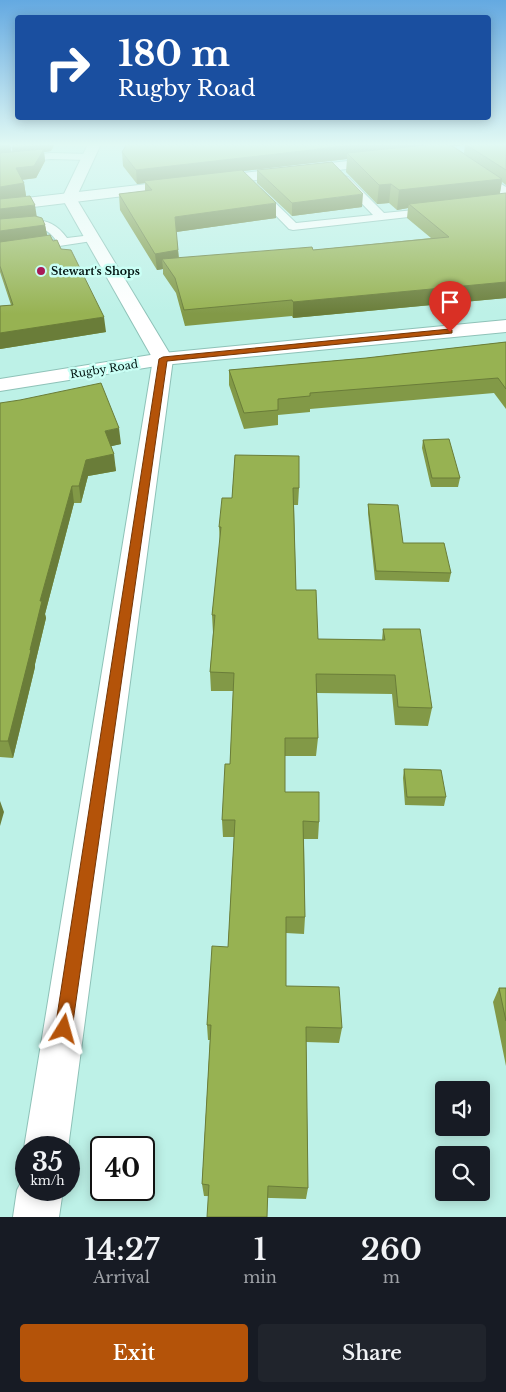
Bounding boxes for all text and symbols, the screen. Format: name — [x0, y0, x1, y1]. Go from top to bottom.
text: 180 m — [118, 32, 230, 75]
icon: right — [35, 35, 100, 100]
text: Rugby Road — [118, 75, 256, 102]
place label: Stewart's Shops — [51, 264, 140, 278]
marker: Stewart's Shops — [35, 265, 47, 277]
pin — [429, 281, 471, 332]
icon: arrive — [436, 288, 464, 316]
street label: Rugby Road — [69, 357, 140, 381]
position arrow — [37, 1002, 89, 1054]
map controls — [435, 1081, 490, 1201]
button: sound — [435, 1081, 490, 1136]
speed limit sign: 40 — [90, 1136, 155, 1201]
button: search — [435, 1146, 490, 1201]
text: 35 — [32, 1147, 63, 1178]
text: km/h — [30, 1173, 65, 1188]
text: 14:27 — [84, 1231, 159, 1268]
text: 1 — [253, 1231, 267, 1268]
text: 260 — [361, 1231, 422, 1268]
text: Arrival — [93, 1267, 150, 1287]
text: min — [243, 1267, 277, 1287]
text: m — [383, 1267, 400, 1287]
button: Exit — [20, 1324, 248, 1382]
button: Share — [258, 1324, 486, 1382]

